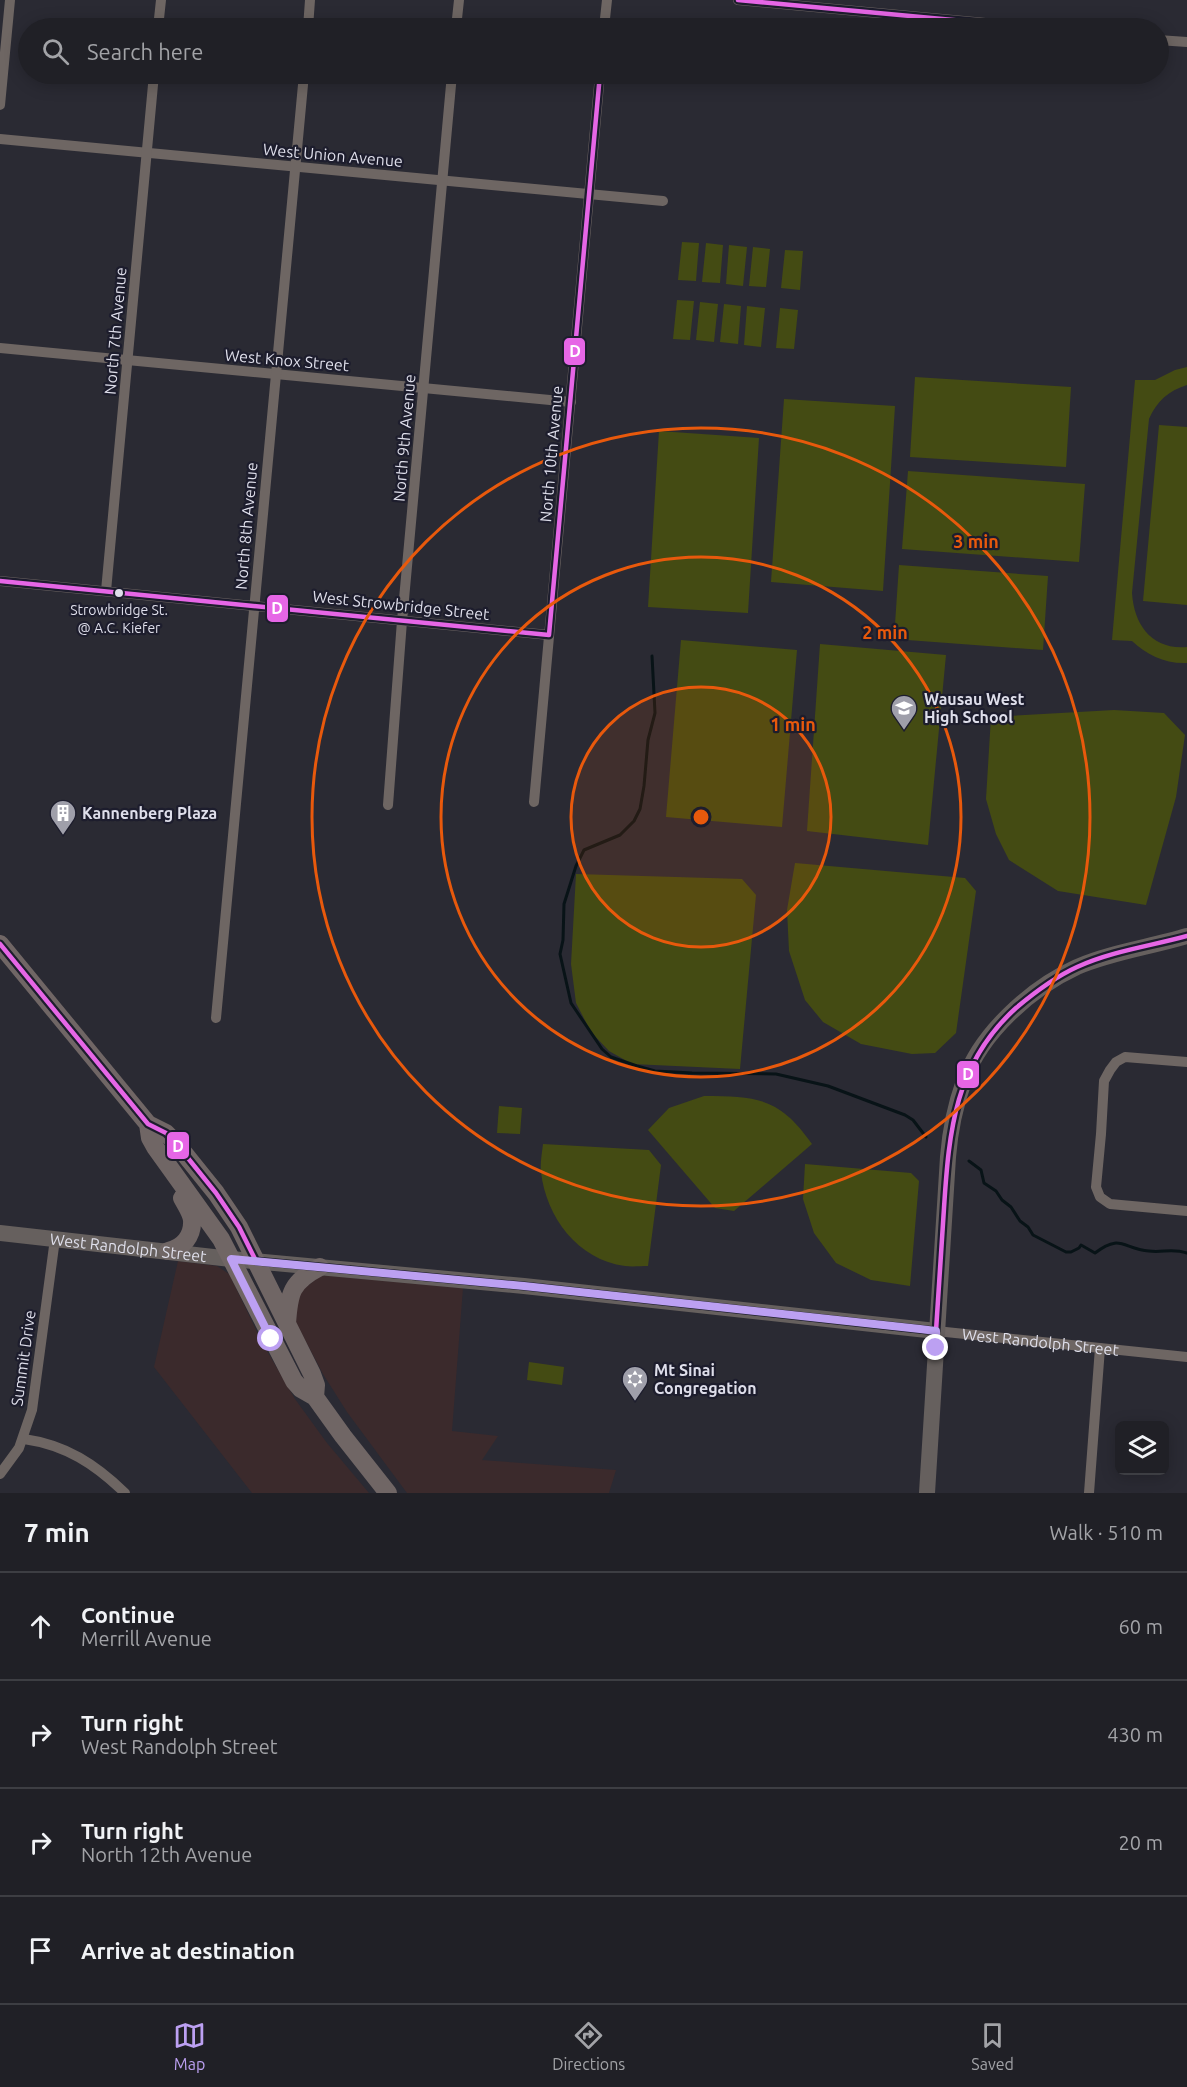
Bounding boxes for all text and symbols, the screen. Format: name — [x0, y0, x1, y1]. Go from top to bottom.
search box — [18, 18, 1169, 84]
icon: search — [39, 35, 72, 68]
text: Search here — [87, 39, 203, 64]
street label: West Union Avenue — [262, 140, 404, 170]
street label: North 7th Avenue — [100, 266, 130, 396]
line badge: D — [563, 337, 586, 366]
text: D — [569, 342, 581, 360]
street label: West Knox Street — [224, 346, 351, 374]
street label: North 9th Avenue — [389, 373, 419, 503]
street label: North 10th Avenue — [536, 385, 566, 523]
street label: North 8th Avenue — [231, 461, 261, 591]
text: 3 min — [953, 531, 999, 551]
marker: Strowbridge St. @ A.C. Kiefer — [113, 587, 125, 599]
street label: West Strowbridge Street — [312, 587, 491, 623]
line badge: D — [266, 594, 289, 623]
text: D — [271, 599, 283, 617]
place label: Strowbridge St. @ A.C. Kiefer — [70, 602, 168, 636]
text: 2 min — [862, 622, 908, 642]
place label: Wausau West High School — [924, 690, 1024, 726]
school or university icon: Wausau West High School — [889, 693, 919, 731]
text: 1 min — [770, 714, 816, 734]
building icon: Kannenberg Plaza — [48, 798, 78, 836]
place label: Kannenberg Plaza — [82, 804, 217, 822]
centre of rings — [691, 807, 711, 827]
line badge: D — [956, 1060, 980, 1089]
text: D — [962, 1065, 974, 1083]
line badge: D — [166, 1131, 190, 1160]
text: D — [172, 1137, 184, 1155]
street label: West Randolph Street — [49, 1230, 208, 1265]
street label: Summit Drive — [7, 1309, 39, 1407]
route start — [257, 1325, 283, 1351]
street label: West Randolph Street — [961, 1325, 1120, 1359]
route end — [922, 1334, 948, 1360]
place label: Mt Sinai Congregation — [654, 1361, 757, 1397]
synagogue icon: Mt Sinai Congregation — [620, 1364, 650, 1402]
map controls — [1115, 1421, 1169, 1475]
button: layers — [1115, 1421, 1169, 1475]
text: 7 min — [24, 1518, 90, 1547]
text: Walk · 510 m — [1050, 1521, 1163, 1544]
text: Continue — [81, 1602, 175, 1627]
icon: ahead — [24, 1610, 57, 1643]
text: 60 m — [1119, 1615, 1163, 1638]
text: Merrill Avenue — [81, 1627, 212, 1650]
text: Turn right — [81, 1710, 183, 1735]
icon: right — [24, 1718, 57, 1751]
text: 430 m — [1107, 1723, 1163, 1746]
text: West Randolph Street — [81, 1735, 278, 1758]
text: Turn right — [81, 1818, 183, 1843]
icon: right — [24, 1826, 57, 1859]
text: 20 m — [1119, 1831, 1163, 1854]
text: North 12th Avenue — [81, 1843, 252, 1866]
icon: arrive — [24, 1934, 57, 1967]
text: Arrive at destination — [81, 1938, 295, 1963]
tab: Map — [173, 2019, 206, 2073]
tab: Directions — [552, 2019, 625, 2073]
tab: Saved — [971, 2019, 1014, 2073]

